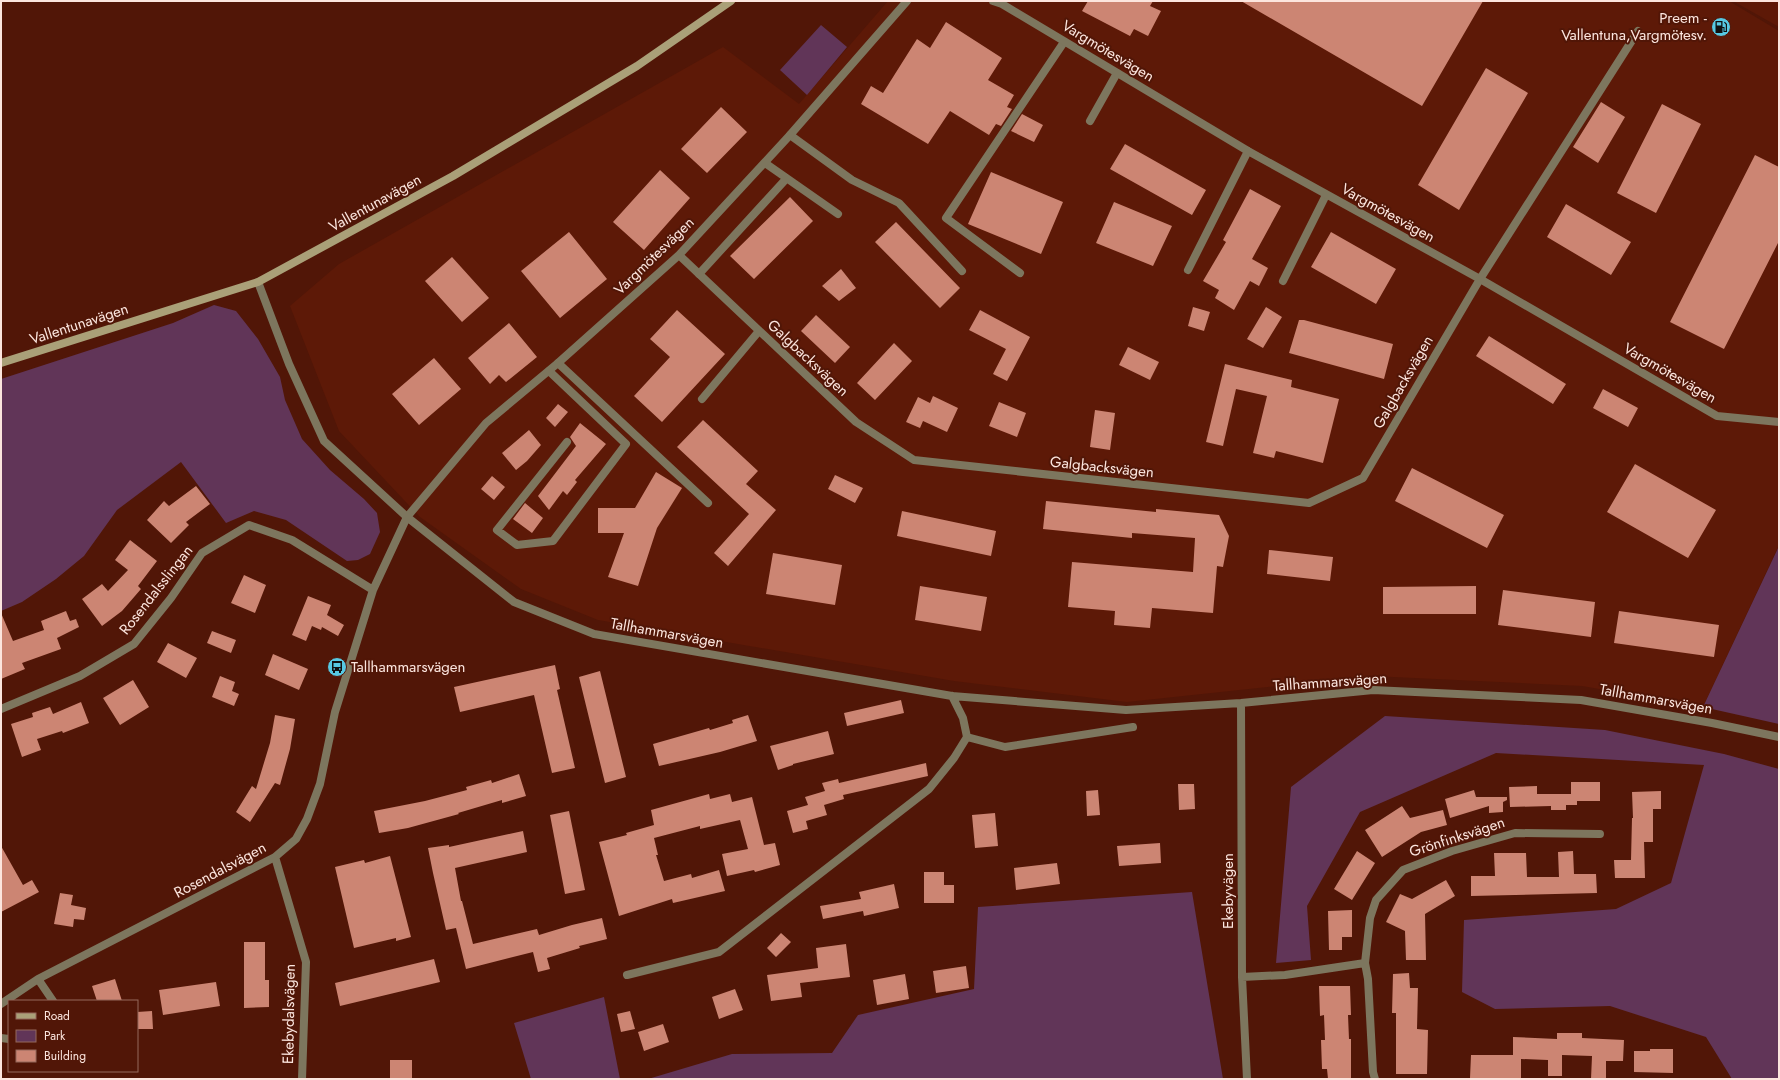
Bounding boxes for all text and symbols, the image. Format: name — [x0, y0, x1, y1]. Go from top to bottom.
place label: Preem - Vallentuna,Vargmötesv. — [1561, 7, 1708, 46]
street label: Vargmötesvägen — [1058, 15, 1158, 87]
fuel station icon: Preem - Vallentuna,Vargmötesv. — [1710, 16, 1732, 38]
street label: Vallentunavägen — [325, 168, 425, 238]
street label: Vargmötesvägen — [1337, 178, 1439, 248]
street label: Vargmötesvägen — [609, 212, 699, 300]
street label: Vallentunavägen — [27, 298, 131, 350]
street label: Galgbacksvägen — [762, 314, 854, 402]
street label: Galgbacksvägen — [1367, 331, 1439, 433]
street label: Vargmötesvägen — [1619, 337, 1721, 409]
street label: Galgbacksvägen — [1049, 451, 1155, 483]
street label: Rosendalsslingan — [114, 541, 198, 639]
street label: Tallhammarsvägen — [609, 612, 725, 654]
bus stop icon: Tallhammarsvägen — [326, 656, 348, 678]
place label: Tallhammarsvägen — [351, 656, 465, 678]
street label: Tallhammarsvägen — [1272, 667, 1388, 697]
street label: Tallhammarsvägen — [1598, 678, 1714, 720]
street label: Grönfinksvägen — [1406, 811, 1508, 863]
street label: Rosendalsvägen — [170, 836, 270, 904]
street label: Ekebyvägen — [1217, 853, 1239, 929]
street label: Ekebydalsvägen — [277, 964, 301, 1064]
legend — [8, 1000, 138, 1072]
text: Road — [44, 1007, 70, 1025]
text: Park — [44, 1027, 66, 1045]
text: Building — [44, 1047, 86, 1065]

